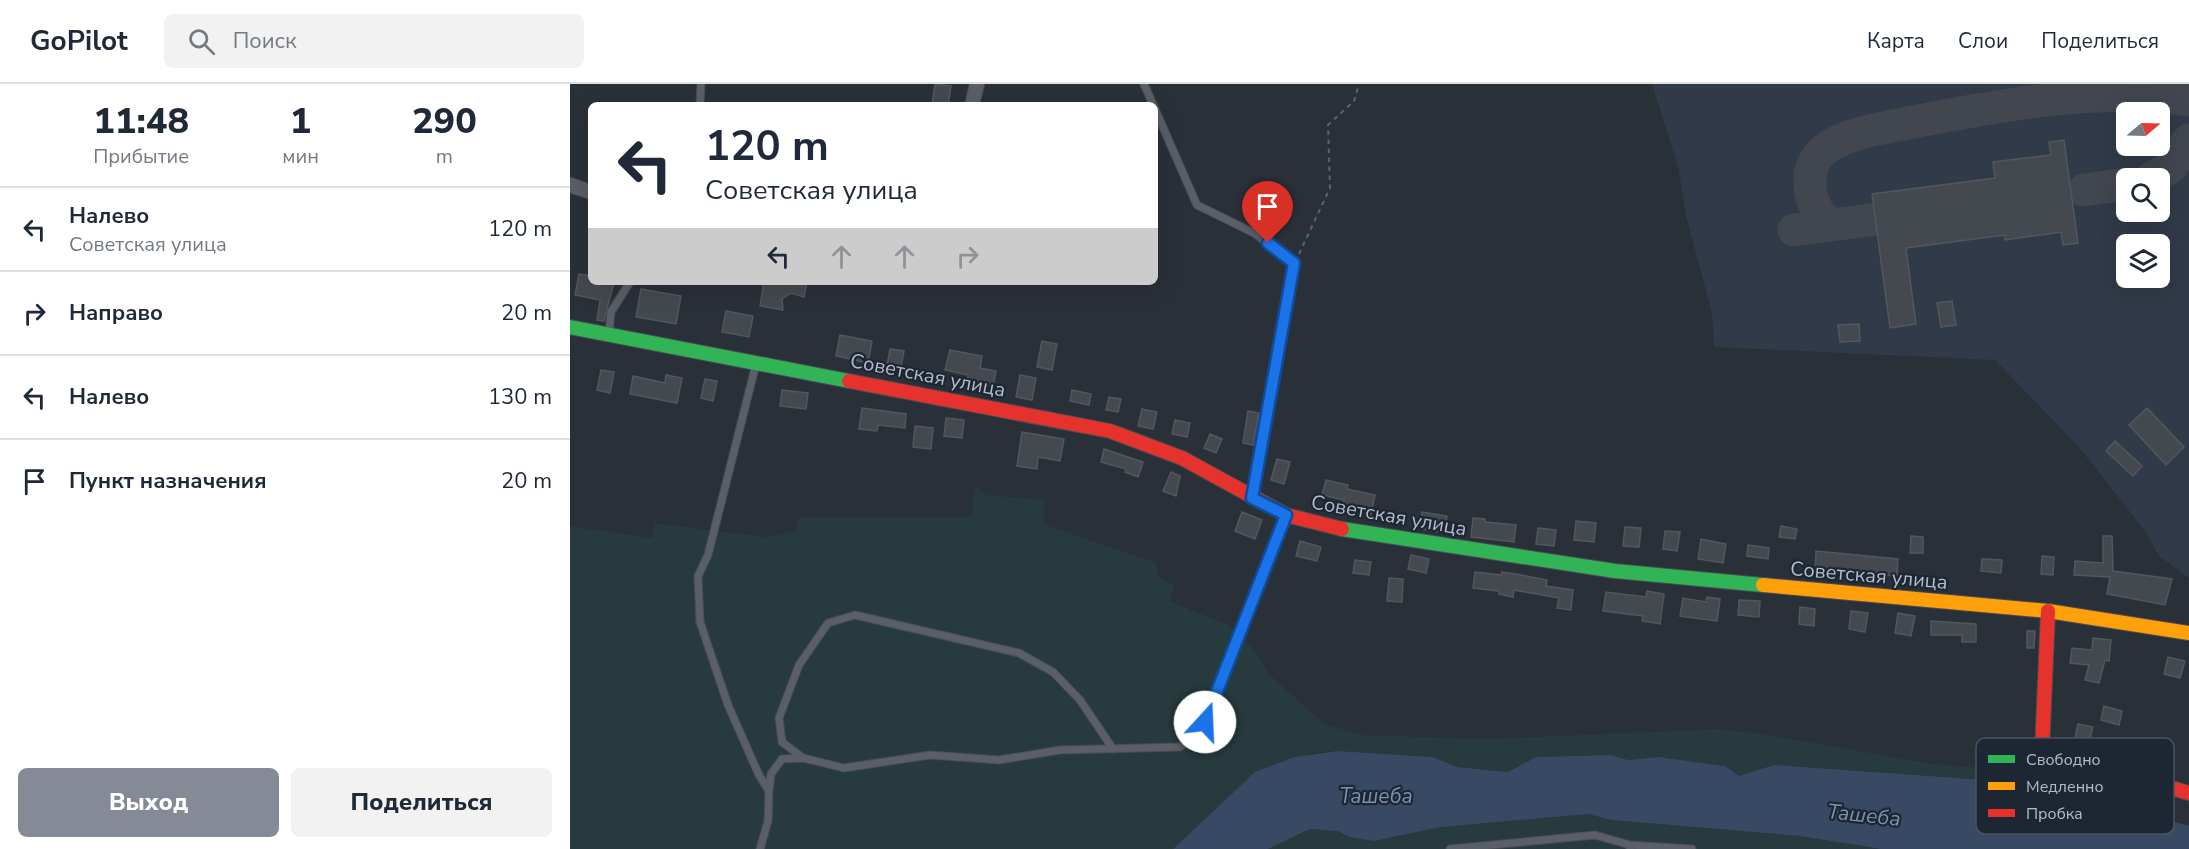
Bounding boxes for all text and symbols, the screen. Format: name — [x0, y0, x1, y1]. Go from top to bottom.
search box — [164, 14, 584, 68]
text: GoPilot — [30, 22, 128, 60]
icon: search — [185, 25, 218, 58]
text: Поиск — [233, 26, 297, 56]
text: Карта — [1867, 27, 1925, 55]
text: Слои — [1958, 27, 2008, 55]
text: Поделиться — [2041, 27, 2159, 55]
text: 11:48 — [93, 97, 189, 146]
text: 1 — [290, 97, 311, 146]
text: 290 — [412, 97, 477, 146]
north arrow — [2116, 102, 2170, 156]
map controls — [2116, 102, 2170, 288]
text: 120 m — [705, 118, 829, 175]
icon: left — [606, 126, 684, 204]
text: Прибытие — [93, 143, 189, 170]
text: мин — [282, 143, 319, 170]
text: m — [436, 143, 453, 170]
button: search — [2116, 168, 2170, 222]
text: Советская улица — [705, 172, 918, 209]
pin — [1242, 181, 1293, 243]
icon: arrive — [1251, 190, 1284, 223]
text: Налево — [69, 201, 149, 231]
icon: left — [18, 213, 51, 246]
text: 120 m — [488, 214, 552, 244]
text: Советская улица — [69, 231, 227, 258]
button: layers — [2116, 234, 2170, 288]
icon: left — [762, 240, 795, 273]
icon: ahead — [825, 240, 858, 273]
icon: ahead — [888, 240, 921, 273]
icon: right — [951, 240, 984, 273]
icon: right — [18, 297, 51, 330]
text: Направо — [69, 298, 163, 328]
text: 20 m — [501, 298, 552, 328]
street label: Советская улица — [848, 347, 1008, 404]
icon: left — [18, 381, 51, 414]
text: Налево — [69, 382, 149, 412]
text: 130 m — [488, 382, 552, 412]
icon: arrive — [18, 465, 51, 498]
text: Пункт назначения — [69, 466, 267, 496]
text: 20 m — [501, 466, 552, 496]
street label: Советская улица — [1309, 489, 1469, 542]
street label: Советская улица — [1789, 555, 1949, 596]
position arrow — [1173, 690, 1237, 754]
legend — [1976, 738, 2174, 834]
text: Свободно — [2026, 749, 2101, 771]
button: Выход — [18, 768, 279, 837]
button: Поделиться — [291, 768, 552, 837]
text: Медленно — [2026, 776, 2104, 798]
water label: Ташеба — [1339, 782, 1413, 810]
water label: Ташеба — [1826, 797, 1902, 833]
text: Пробка — [2026, 803, 2083, 825]

